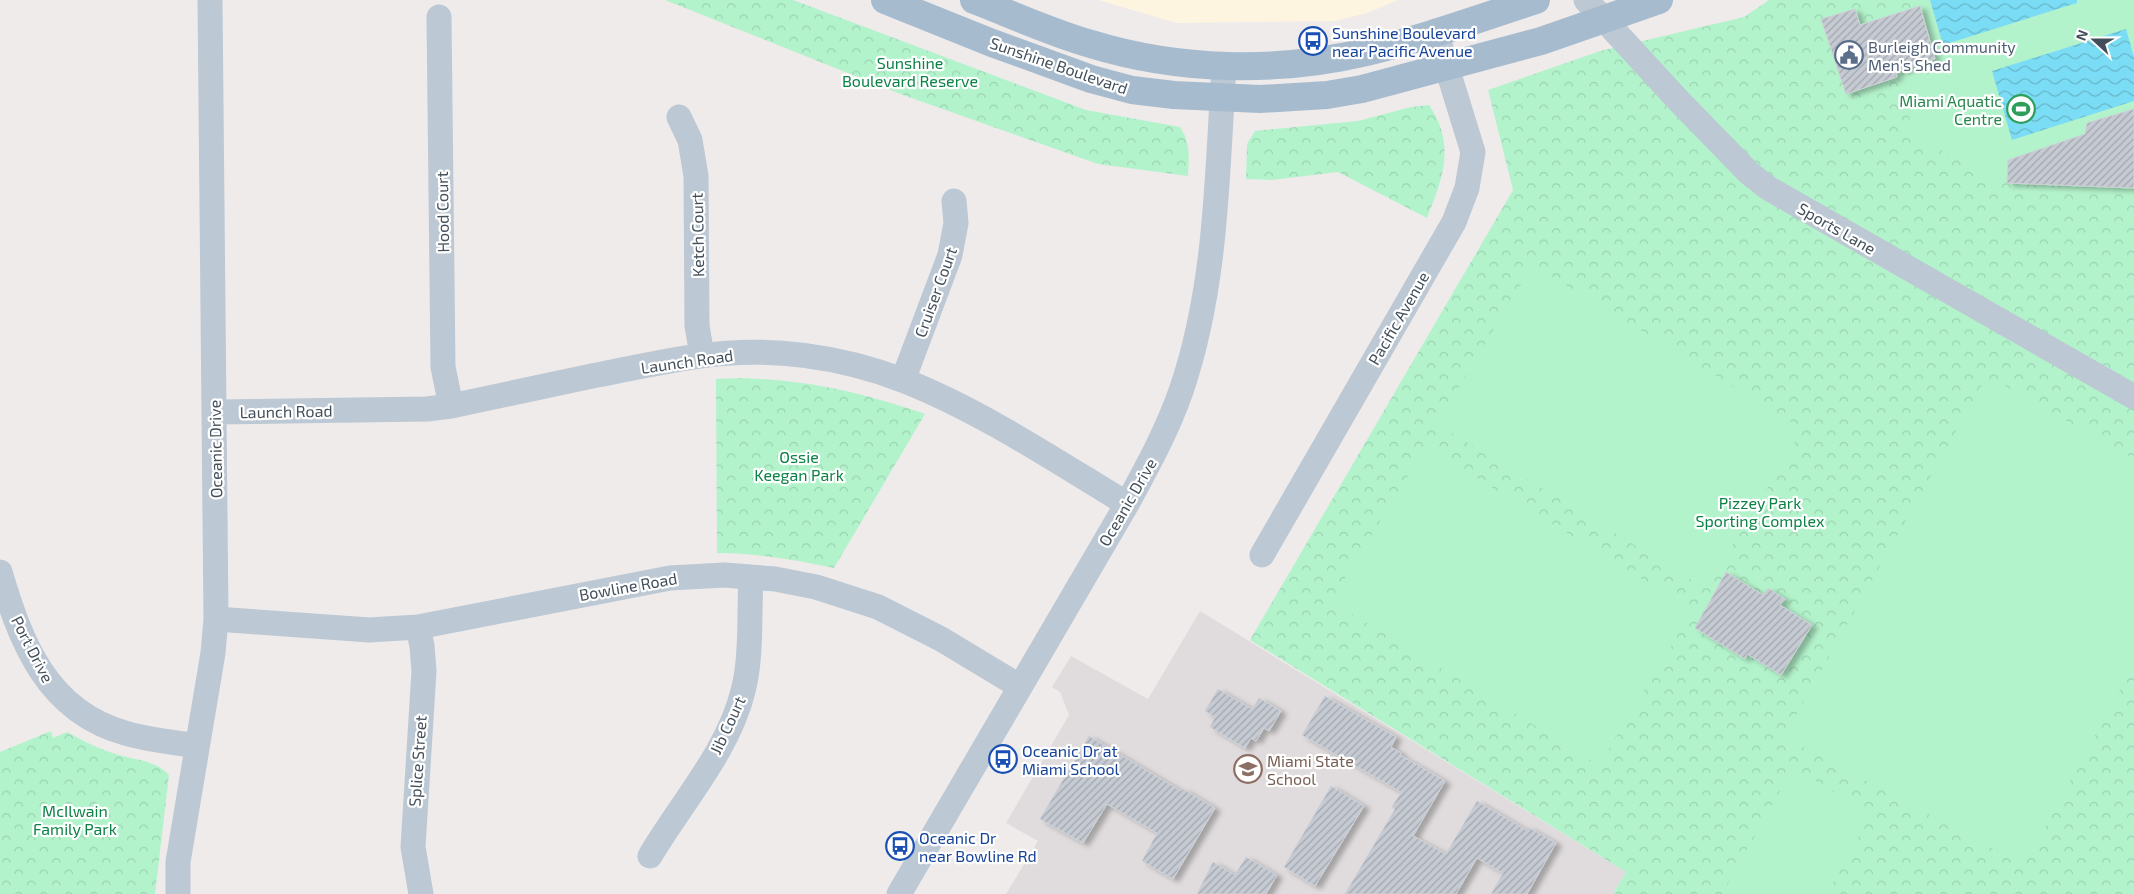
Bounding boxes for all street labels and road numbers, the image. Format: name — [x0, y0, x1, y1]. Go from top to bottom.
street label: Sunshine Boulevard — [988, 33, 1130, 97]
street label: Hood Court — [432, 171, 452, 253]
street label: Ketch Court — [687, 193, 707, 277]
street label: Sports Lane — [1795, 198, 1879, 258]
street label: Cruiser Court — [910, 244, 960, 340]
street label: Pacific Avenue — [1364, 268, 1432, 368]
street label: Launch Road — [640, 345, 734, 377]
street label: Oceanic Drive — [205, 400, 225, 498]
street label: Launch Road — [239, 401, 333, 421]
street label: Oceanic Drive — [1094, 455, 1160, 549]
street label: Bowline Road — [578, 568, 678, 604]
street label: Port Drive — [8, 612, 58, 686]
street label: Jib Court — [705, 693, 749, 757]
street label: Splice Street — [404, 715, 430, 807]

